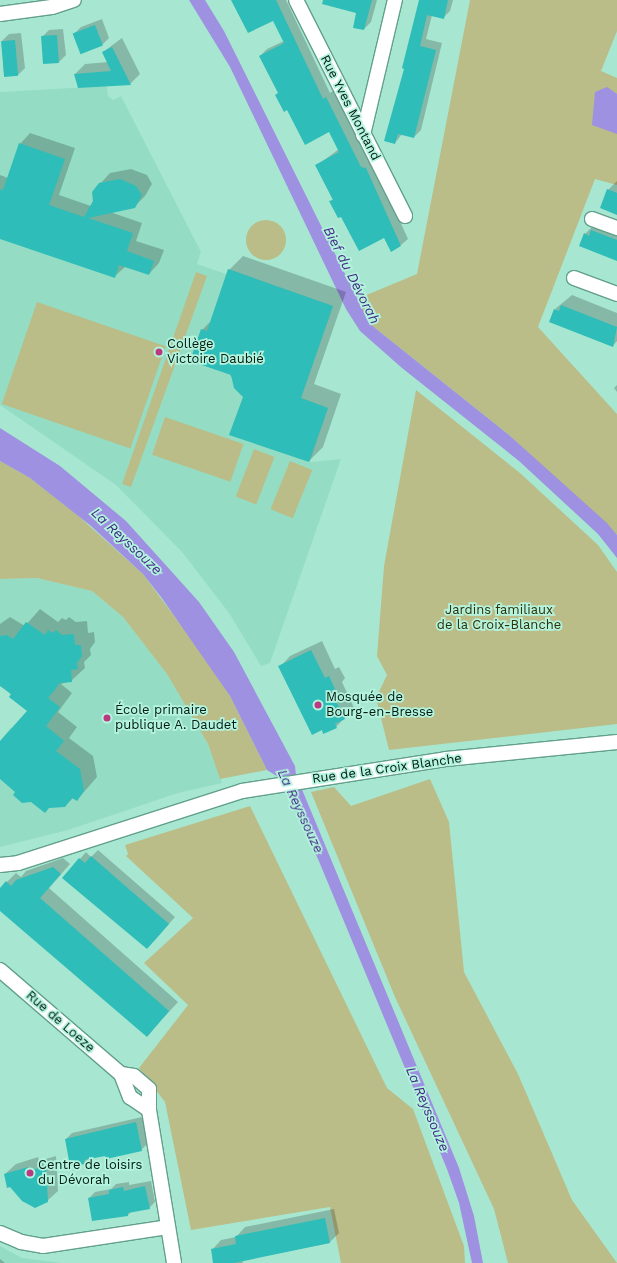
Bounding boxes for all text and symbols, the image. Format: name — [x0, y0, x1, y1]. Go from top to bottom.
street label: Rue Yves Montand — [317, 52, 383, 164]
water label: Bief du Dévorah — [320, 223, 384, 327]
place label: Collège Victoire Daubié — [167, 337, 264, 368]
marker: Collège Victoire Daubié — [154, 347, 164, 357]
water label: La Reyssouze — [88, 504, 166, 578]
park label: Jardins familiaux de la Croix-Blanche — [437, 603, 561, 634]
place label: Mosquée de Bourg-en-Bresse — [326, 690, 433, 721]
marker: Mosquée de Bourg-en-Bresse — [313, 700, 323, 710]
place label: École primaire publique A. Daudet — [115, 703, 237, 734]
marker: École primaire publique A. Daudet — [102, 713, 112, 723]
street label: Rue de la Croix Blanche — [311, 751, 463, 787]
water label: La Reyssouze — [274, 766, 328, 856]
street label: Rue de Loeze — [23, 988, 97, 1056]
water label: La Reyssouze — [403, 1064, 453, 1154]
place label: Centre de loisirs du Dévorah — [38, 1158, 142, 1189]
marker: Centre de loisirs du Dévorah — [25, 1168, 35, 1178]

